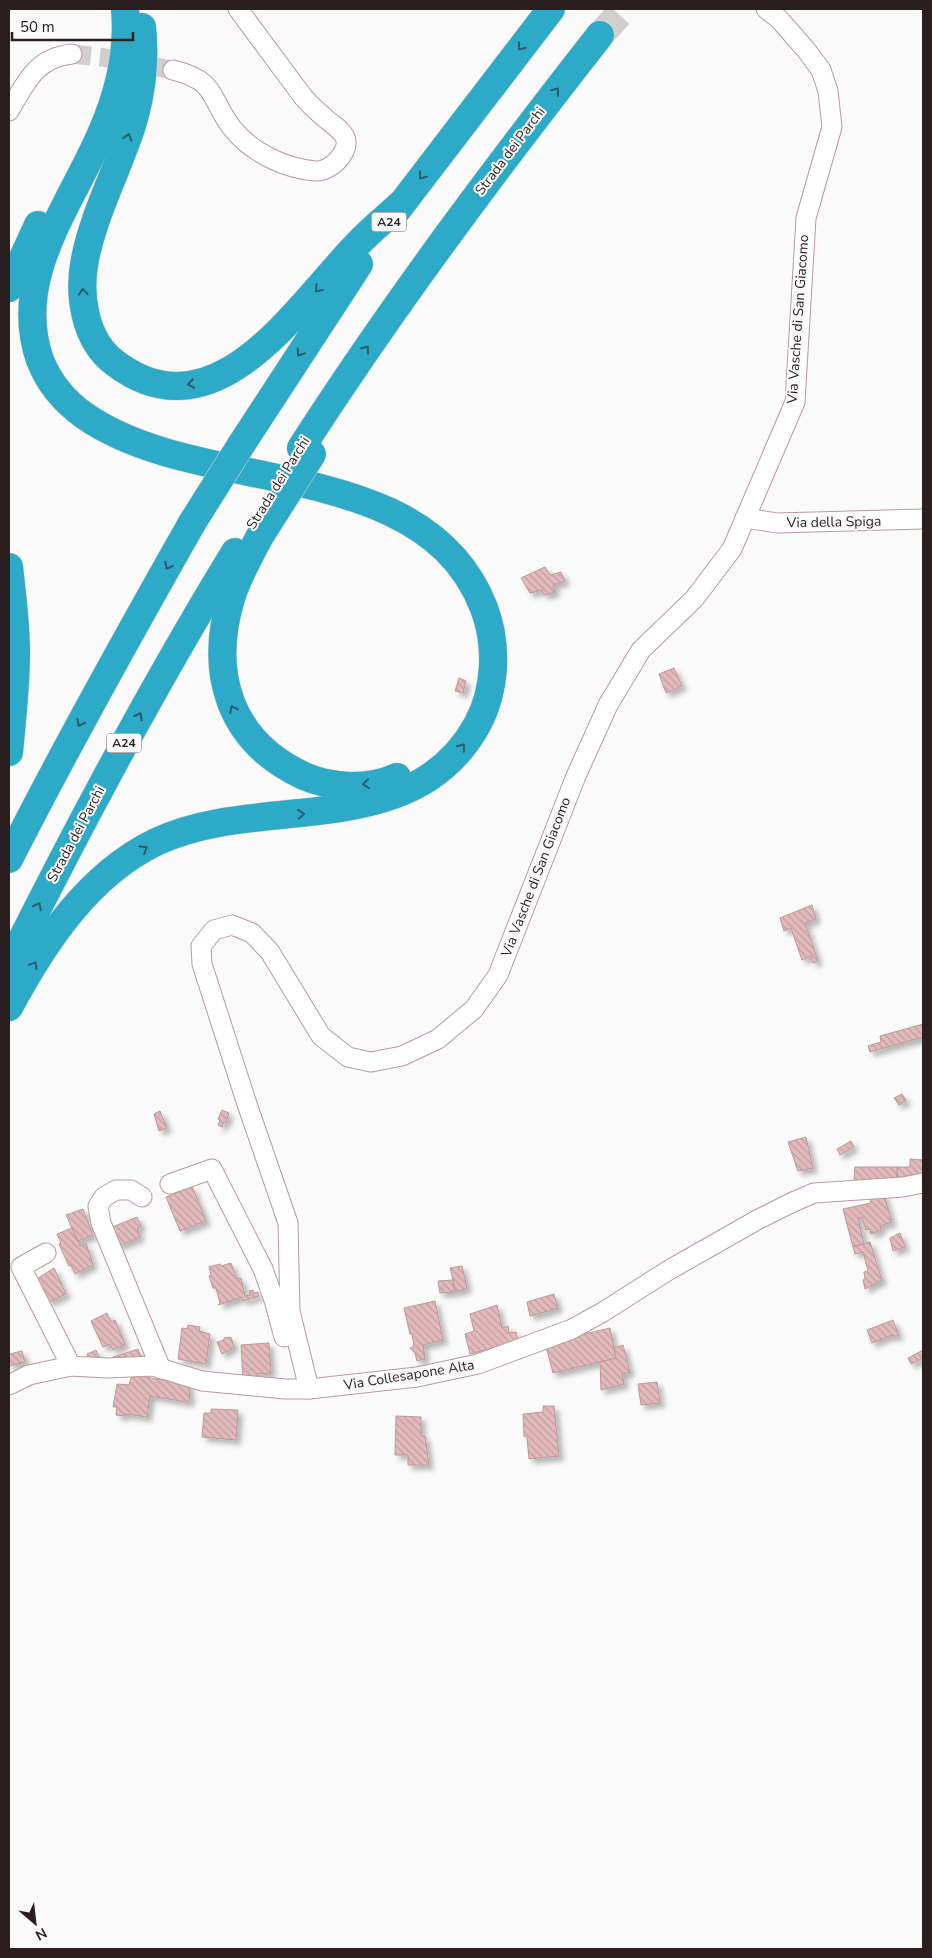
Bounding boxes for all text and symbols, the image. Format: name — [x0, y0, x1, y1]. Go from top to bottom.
scale bar — [12, 10, 134, 42]
text: 50 m — [20, 17, 55, 37]
one-way arrow — [518, 41, 527, 51]
one-way arrow — [550, 88, 559, 97]
street label: Strada dei Parchi — [471, 103, 549, 199]
one-way arrow — [122, 133, 132, 142]
one-way arrow — [419, 170, 428, 180]
road number: A24 — [372, 212, 406, 232]
street label: Via Vasche di San Giacomo — [783, 233, 813, 405]
one-way arrow — [314, 283, 323, 292]
one-way arrow — [77, 287, 88, 295]
one-way arrow — [360, 345, 369, 355]
one-way arrow — [297, 347, 306, 357]
one-way arrow — [186, 378, 194, 389]
street label: Strada dei Parchi — [242, 433, 314, 533]
street label: Via della Spiga — [786, 512, 881, 532]
one-way arrow — [164, 560, 174, 569]
one-way arrow — [230, 706, 240, 715]
one-way arrow — [132, 712, 142, 721]
one-way arrow — [76, 717, 86, 726]
road number: A24 — [106, 734, 142, 752]
one-way arrow — [457, 744, 465, 753]
one-way arrow — [361, 778, 369, 789]
street label: Strada dei Parchi — [43, 783, 109, 885]
street label: Via Vasche di San Giacomo — [496, 794, 575, 961]
one-way arrow — [297, 808, 305, 819]
one-way arrow — [138, 846, 148, 855]
one-way arrow — [32, 902, 42, 911]
one-way arrow — [27, 962, 37, 971]
street label: Via Collesapone Alta — [341, 1355, 476, 1395]
north arrow — [10, 1898, 60, 1948]
text: N — [32, 1923, 50, 1945]

